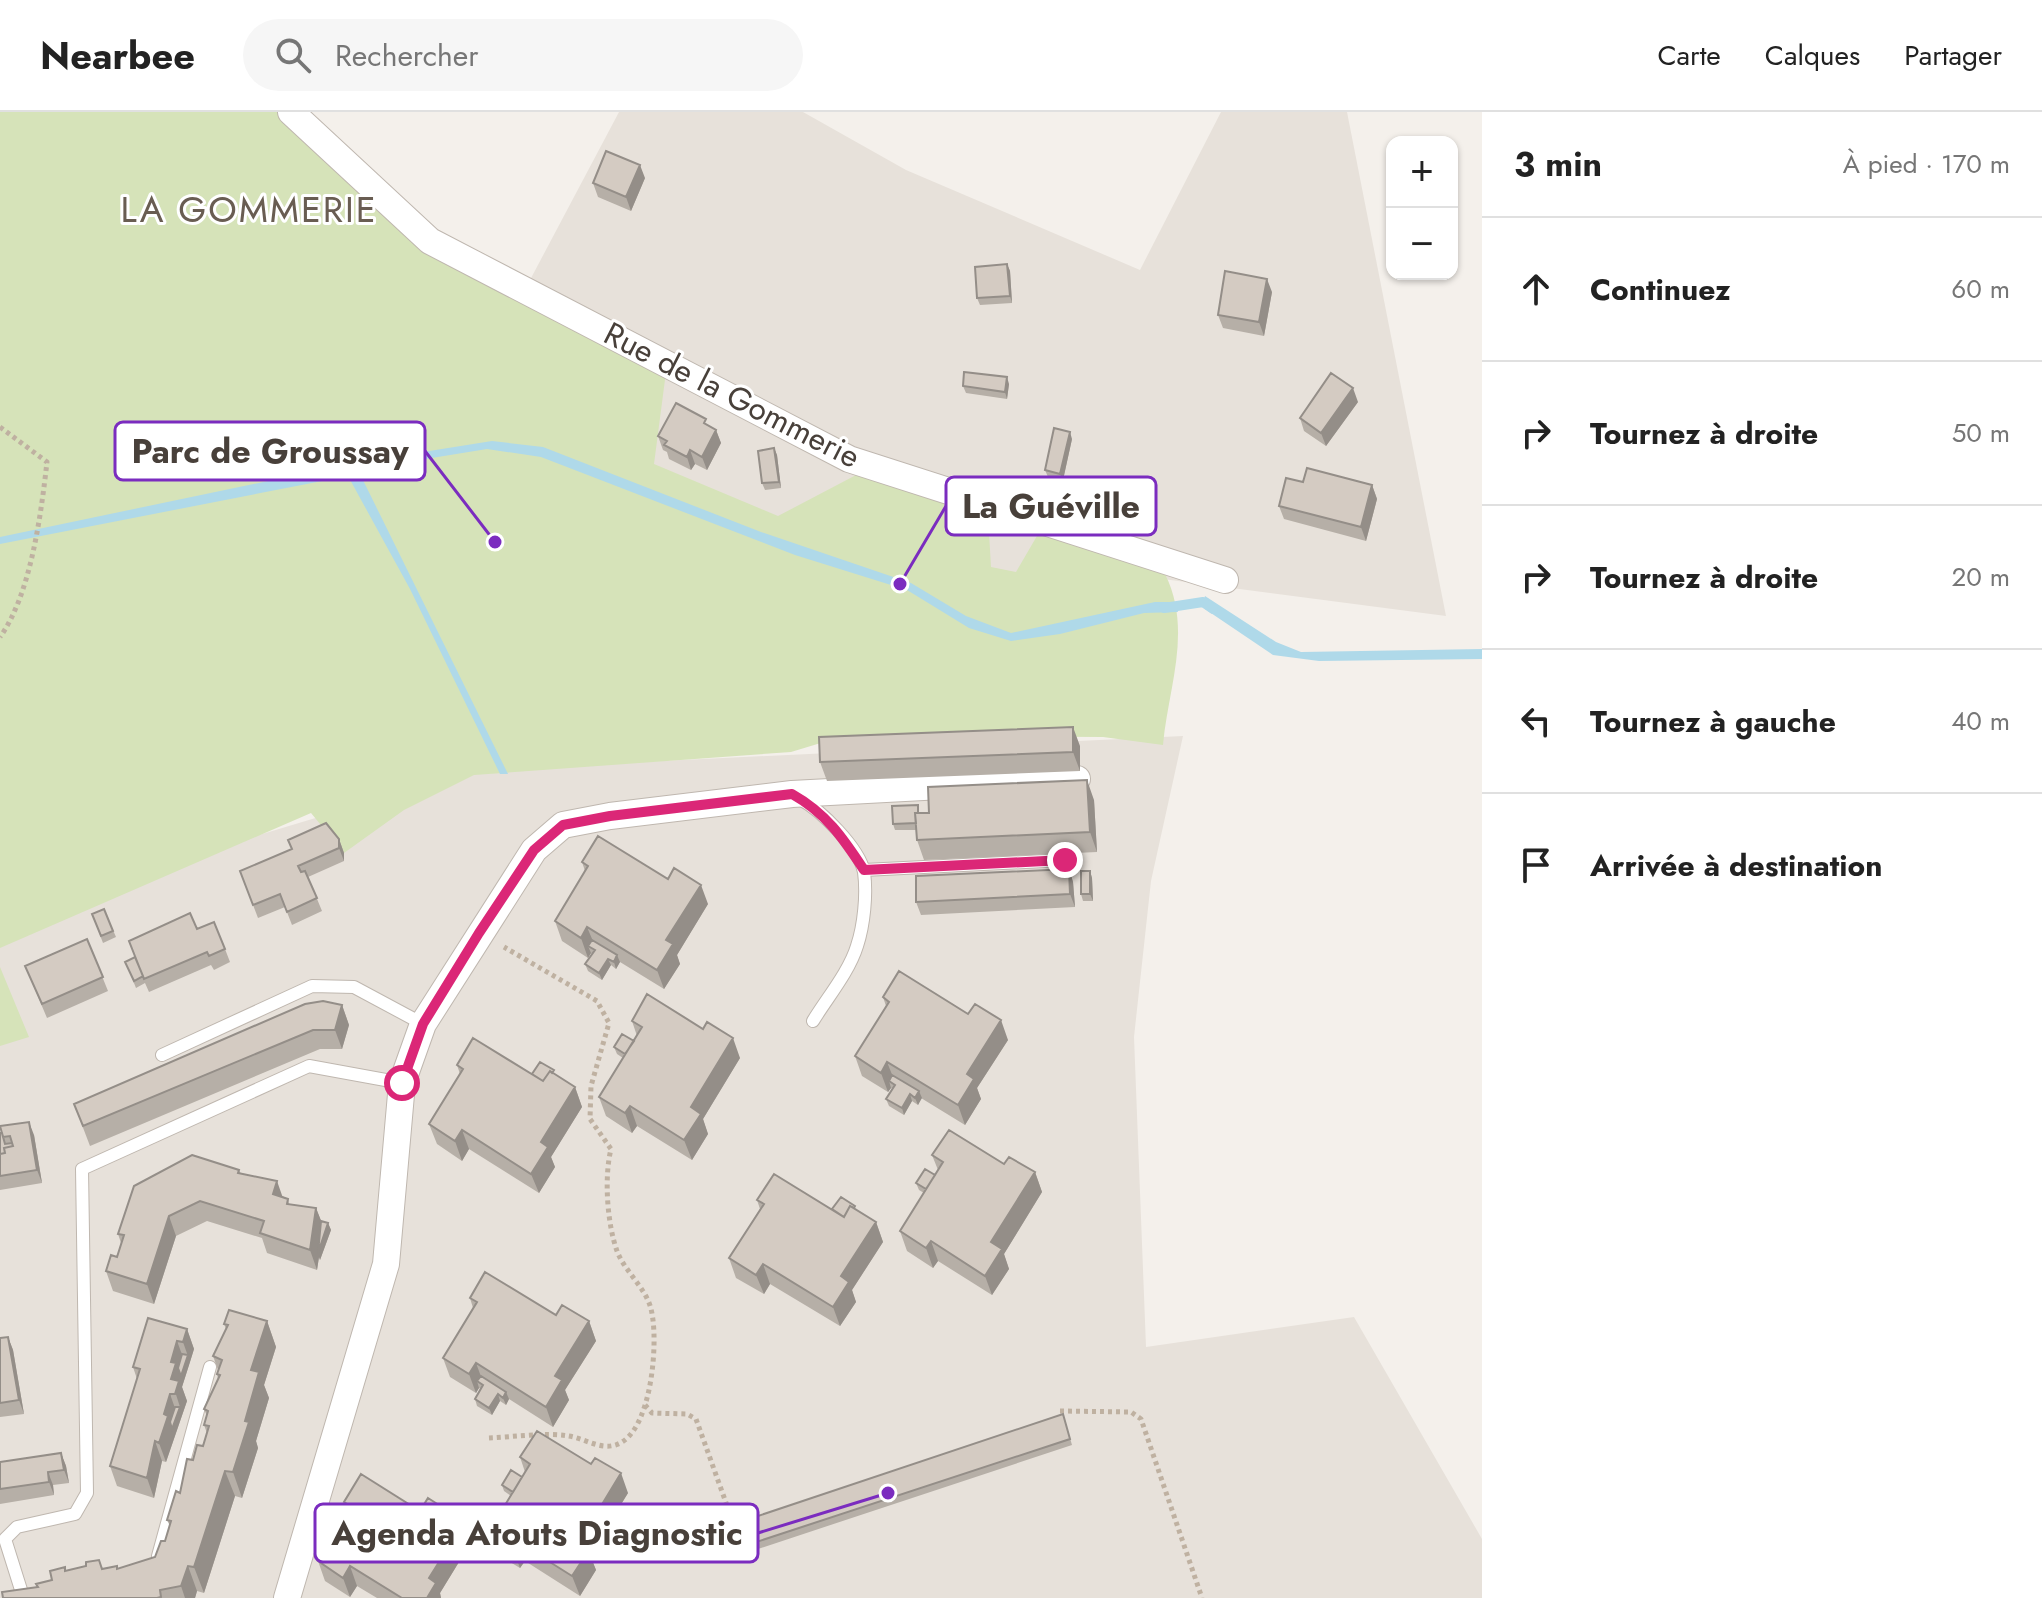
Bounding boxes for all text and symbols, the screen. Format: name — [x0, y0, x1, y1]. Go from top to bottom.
search box — [243, 19, 803, 91]
text: Nearbee — [40, 28, 195, 83]
icon: search — [271, 33, 315, 77]
text: Rechercher — [335, 34, 479, 77]
text: Carte — [1657, 35, 1721, 76]
text: Calques — [1765, 35, 1860, 76]
text: Partager — [1904, 35, 2002, 76]
map controls — [1386, 136, 1458, 280]
button: + — [1386, 136, 1458, 208]
text: 3 min — [1514, 140, 1602, 189]
text: À pied · 170 m — [1843, 145, 2010, 183]
district label: LA GOMMERIE — [120, 183, 378, 235]
button: − — [1386, 208, 1458, 280]
icon: ahead — [1514, 267, 1558, 311]
text: Continuez — [1590, 268, 1731, 311]
text: 60 m — [1951, 270, 2010, 308]
street label: Rue de la Gommerie — [596, 311, 868, 479]
icon: right — [1514, 411, 1558, 455]
text: Tournez à droite — [1590, 412, 1818, 455]
text: 50 m — [1952, 414, 2010, 452]
callout: Parc de Groussay — [115, 422, 425, 480]
text: Parc de Groussay — [131, 427, 410, 476]
callout: La Guéville — [946, 477, 1156, 535]
text: La Guéville — [962, 482, 1140, 531]
icon: right — [1514, 555, 1558, 599]
text: Tournez à droite — [1590, 556, 1818, 599]
text: 20 m — [1952, 558, 2010, 596]
icon: left — [1514, 699, 1558, 743]
text: Tournez à gauche — [1590, 700, 1836, 743]
text: 40 m — [1951, 702, 2010, 740]
route end — [1047, 842, 1083, 878]
icon: arrive — [1514, 843, 1558, 887]
text: Arrivée à destination — [1590, 844, 1882, 887]
route start — [384, 1065, 420, 1101]
callout: Agenda Atouts Diagnostic — [315, 1504, 758, 1562]
text: Agenda Atouts Diagnostic — [330, 1509, 743, 1558]

